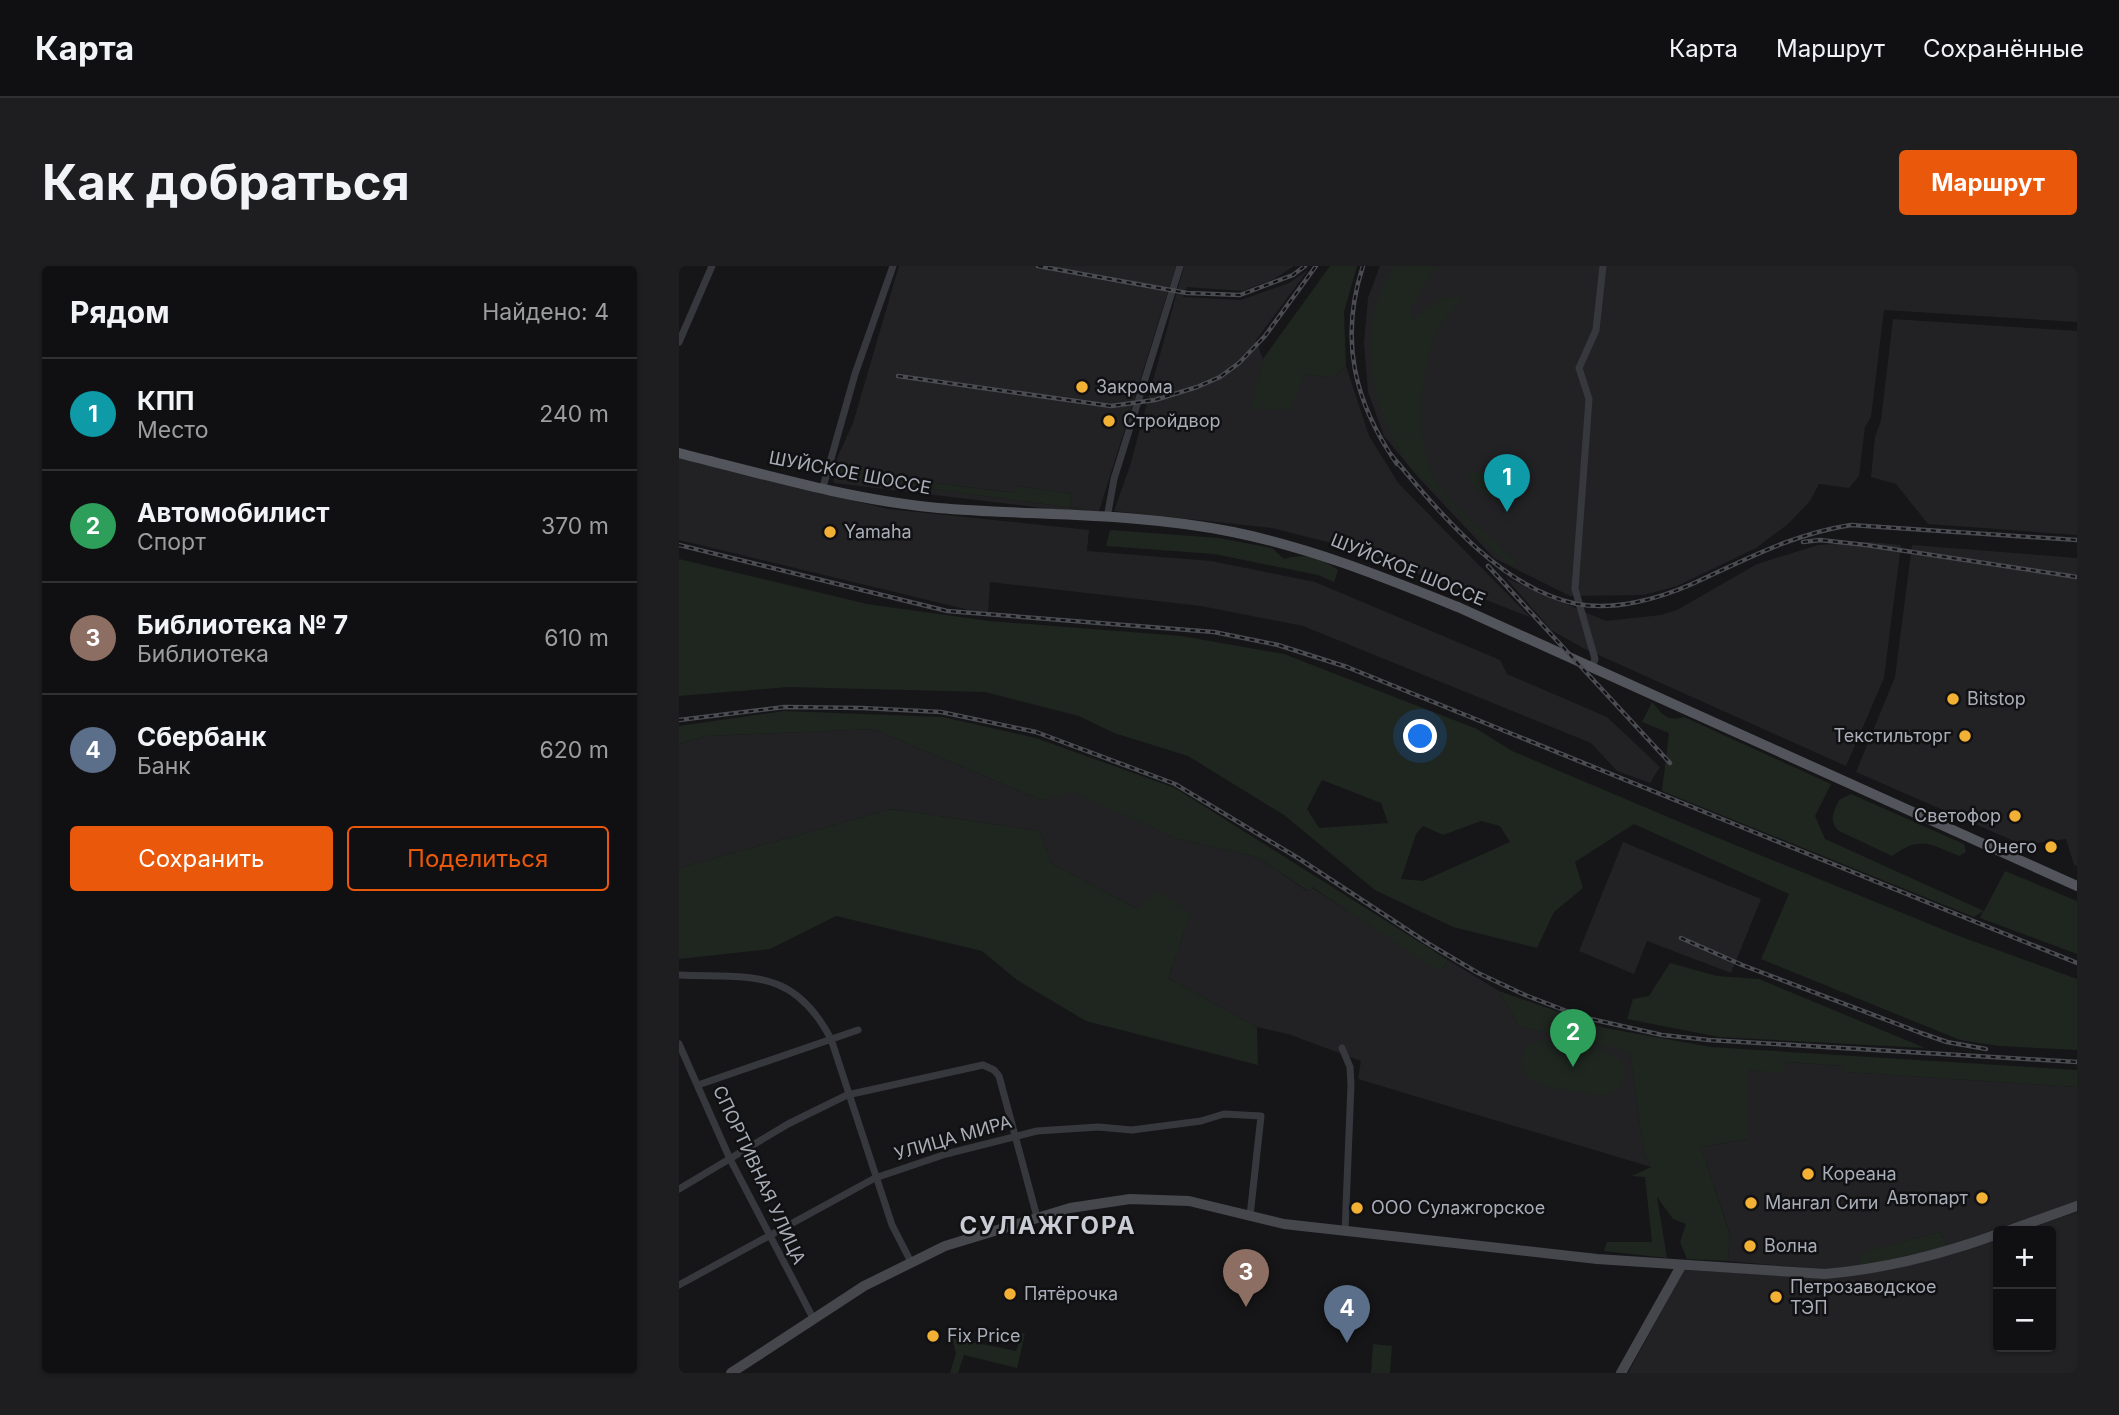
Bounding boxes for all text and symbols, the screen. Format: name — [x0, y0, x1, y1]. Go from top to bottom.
text: Карта — [35, 28, 134, 68]
text: Карта — [1669, 34, 1738, 63]
text: Маршрут — [1776, 34, 1885, 63]
text: Сохранённые — [1923, 34, 2084, 63]
button: Маршрут — [1899, 150, 2077, 215]
text: Как добраться — [42, 153, 410, 212]
text: Рядом — [70, 294, 170, 330]
text: Найдено: 4 — [482, 298, 609, 326]
place label: Закрома — [1096, 376, 1173, 397]
marker: Закрома — [1074, 379, 1090, 395]
text: КПП — [137, 385, 195, 416]
text: 1 — [88, 400, 98, 428]
text: 240 m — [539, 400, 609, 428]
place label: Стройдвор — [1123, 410, 1221, 431]
marker: Стройдвор — [1101, 413, 1117, 429]
text: Место — [137, 416, 208, 444]
street label: ШУЙСКОЕ ШОССЕ — [767, 446, 933, 499]
pin: 1 — [1484, 454, 1530, 512]
text: Автомобилист — [137, 497, 330, 528]
text: 2 — [86, 512, 100, 540]
text: 370 m — [541, 512, 609, 540]
place label: Yamaha — [844, 521, 912, 542]
marker: Yamaha — [822, 524, 838, 540]
text: Спорт — [137, 528, 206, 556]
street label: ШУЙСКОЕ ШОССЕ — [1328, 528, 1489, 610]
text: Библиотека № 7 — [137, 609, 348, 640]
text: 3 — [86, 624, 100, 652]
text: 610 m — [544, 624, 609, 652]
text: Библиотека — [137, 640, 269, 668]
place label: Bitstop — [1967, 688, 2026, 709]
marker: Bitstop — [1945, 691, 1961, 707]
your location — [1403, 719, 1437, 753]
text: Сбербанк — [137, 721, 266, 752]
place label: Текстильторг — [1834, 725, 1951, 746]
marker: Текстильторг — [1957, 728, 1973, 744]
text: 4 — [85, 736, 101, 764]
text: 620 m — [540, 736, 609, 764]
text: Банк — [137, 752, 191, 780]
place label: Светофор — [1914, 805, 2001, 826]
marker: Светофор — [2007, 808, 2023, 824]
button: Сохранить — [70, 826, 333, 891]
button: Поделиться — [347, 826, 609, 891]
place label: Онего — [1984, 836, 2037, 857]
marker: Онего — [2043, 839, 2059, 855]
pin: 2 — [1550, 1009, 1596, 1067]
street label: СПОРТИВНАЯ УЛИЦА — [709, 1082, 810, 1268]
street label: УЛИЦА МИРА — [892, 1111, 1014, 1164]
place label: Кореана — [1822, 1163, 1897, 1184]
marker: Кореана — [1800, 1166, 1816, 1182]
place label: Автопарт — [1886, 1187, 1969, 1208]
marker: Автопарт — [1974, 1190, 1990, 1206]
place label: Мангал Сити — [1765, 1192, 1878, 1213]
marker: Мангал Сити — [1743, 1195, 1759, 1211]
place label: ООО Сулажгорское — [1371, 1197, 1545, 1218]
marker: ООО Сулажгорское — [1349, 1200, 1365, 1216]
district label: СУЛАЖГОРА — [959, 1211, 1137, 1240]
map controls — [1993, 1226, 2056, 1352]
button: + — [1993, 1226, 2056, 1289]
place label: Волна — [1764, 1235, 1818, 1256]
marker: Волна — [1742, 1238, 1758, 1254]
pin: 3 — [1223, 1249, 1269, 1307]
place label: Петрозаводское ТЭП — [1790, 1276, 1937, 1318]
place label: Пятёрочка — [1024, 1283, 1118, 1304]
pin: 4 — [1324, 1285, 1370, 1343]
marker: Пятёрочка — [1002, 1286, 1018, 1302]
marker: Петрозаводское ТЭП — [1768, 1289, 1784, 1305]
button: − — [1993, 1289, 2056, 1352]
place label: Fix Price — [947, 1325, 1021, 1346]
marker: Fix Price — [925, 1328, 941, 1344]

